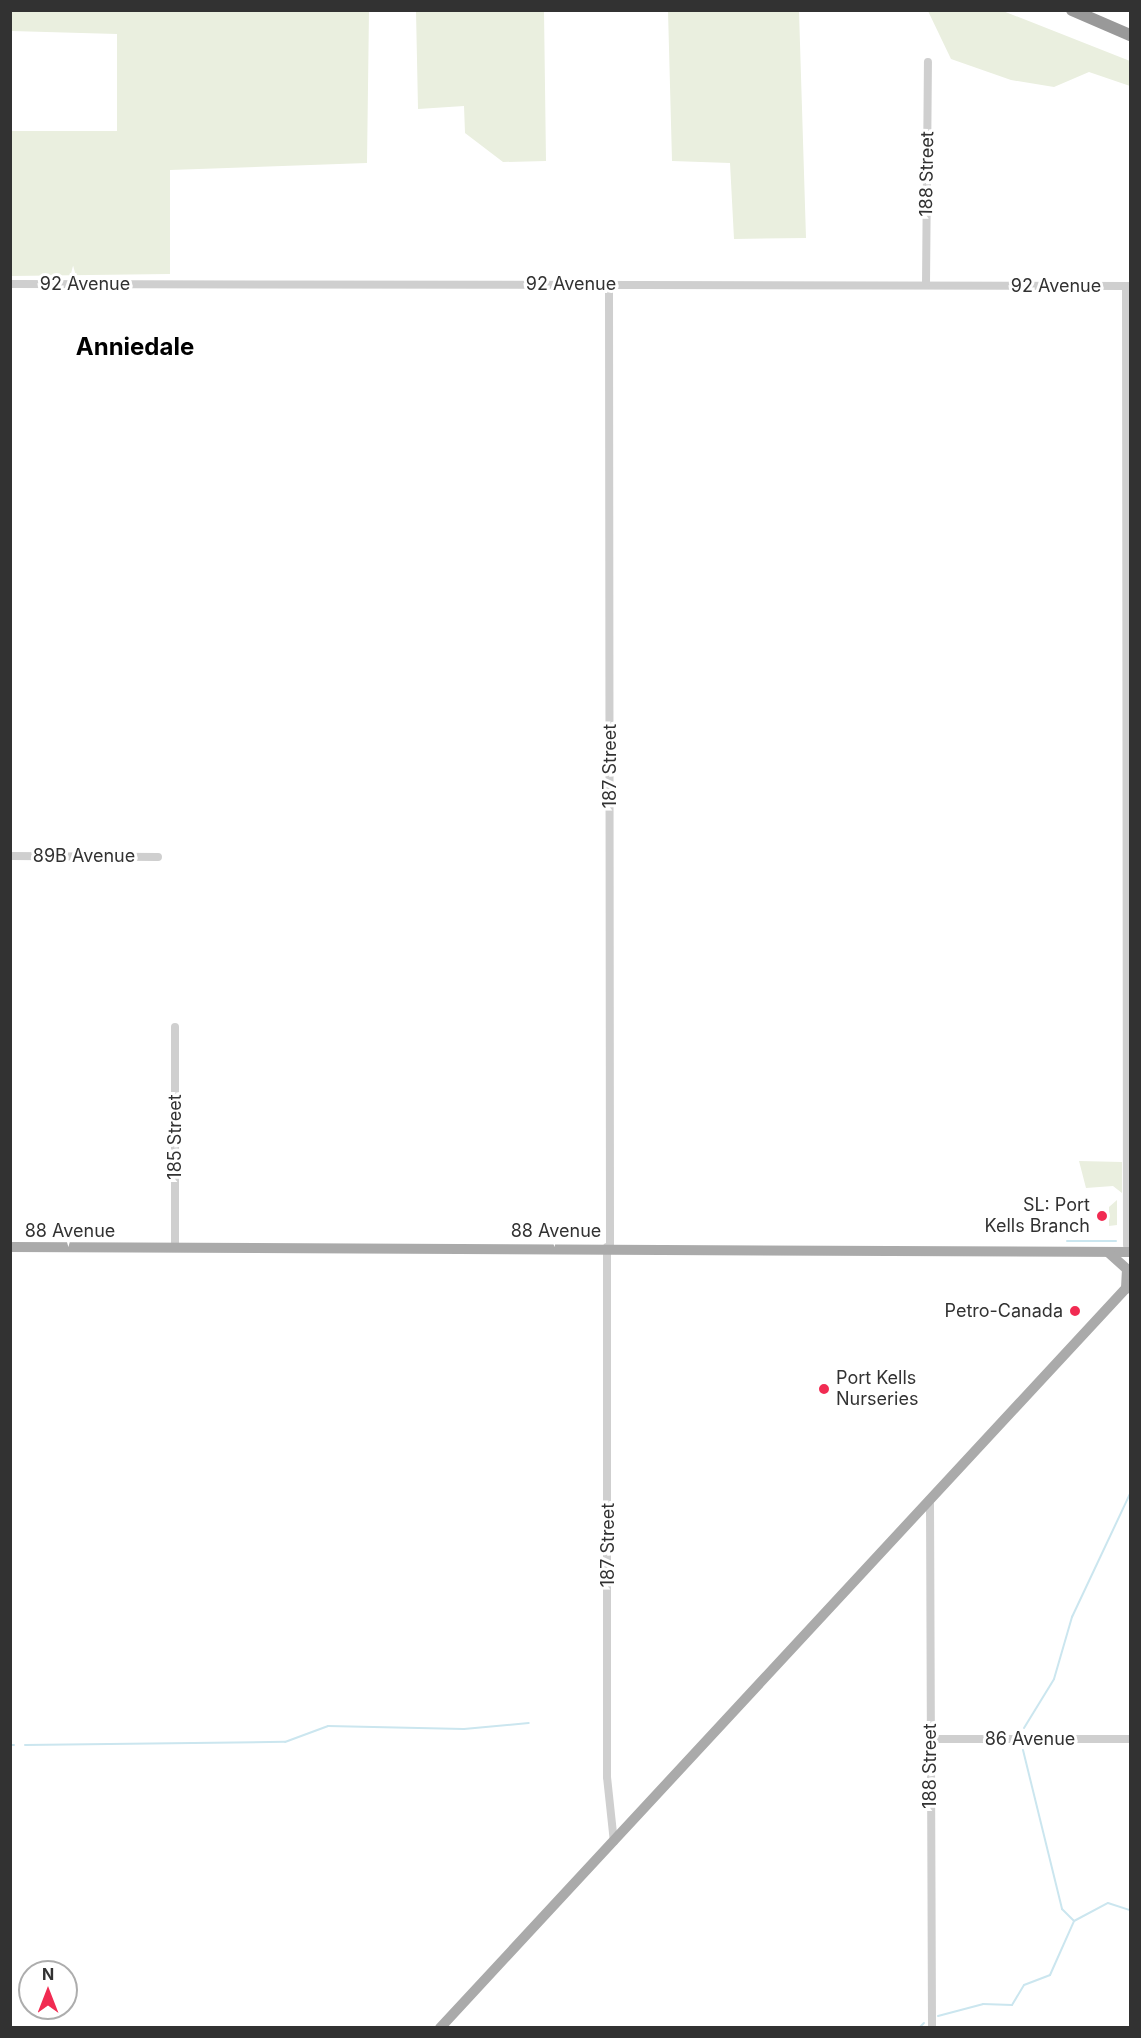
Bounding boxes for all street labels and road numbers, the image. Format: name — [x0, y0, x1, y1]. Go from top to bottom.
street label: 188 Street — [915, 131, 939, 217]
street label: 92 Avenue — [40, 273, 130, 295]
street label: 92 Avenue — [526, 273, 616, 295]
street label: 92 Avenue — [1011, 275, 1101, 297]
street label: 187 Street — [599, 724, 621, 808]
street label: 89B Avenue — [33, 845, 135, 867]
street label: 185 Street — [164, 1094, 186, 1180]
street label: 88 Avenue — [25, 1220, 115, 1242]
street label: 88 Avenue — [511, 1220, 601, 1242]
street label: 187 Street — [597, 1503, 619, 1587]
street label: 188 Street — [919, 1723, 941, 1809]
street label: 86 Avenue — [985, 1728, 1075, 1750]

